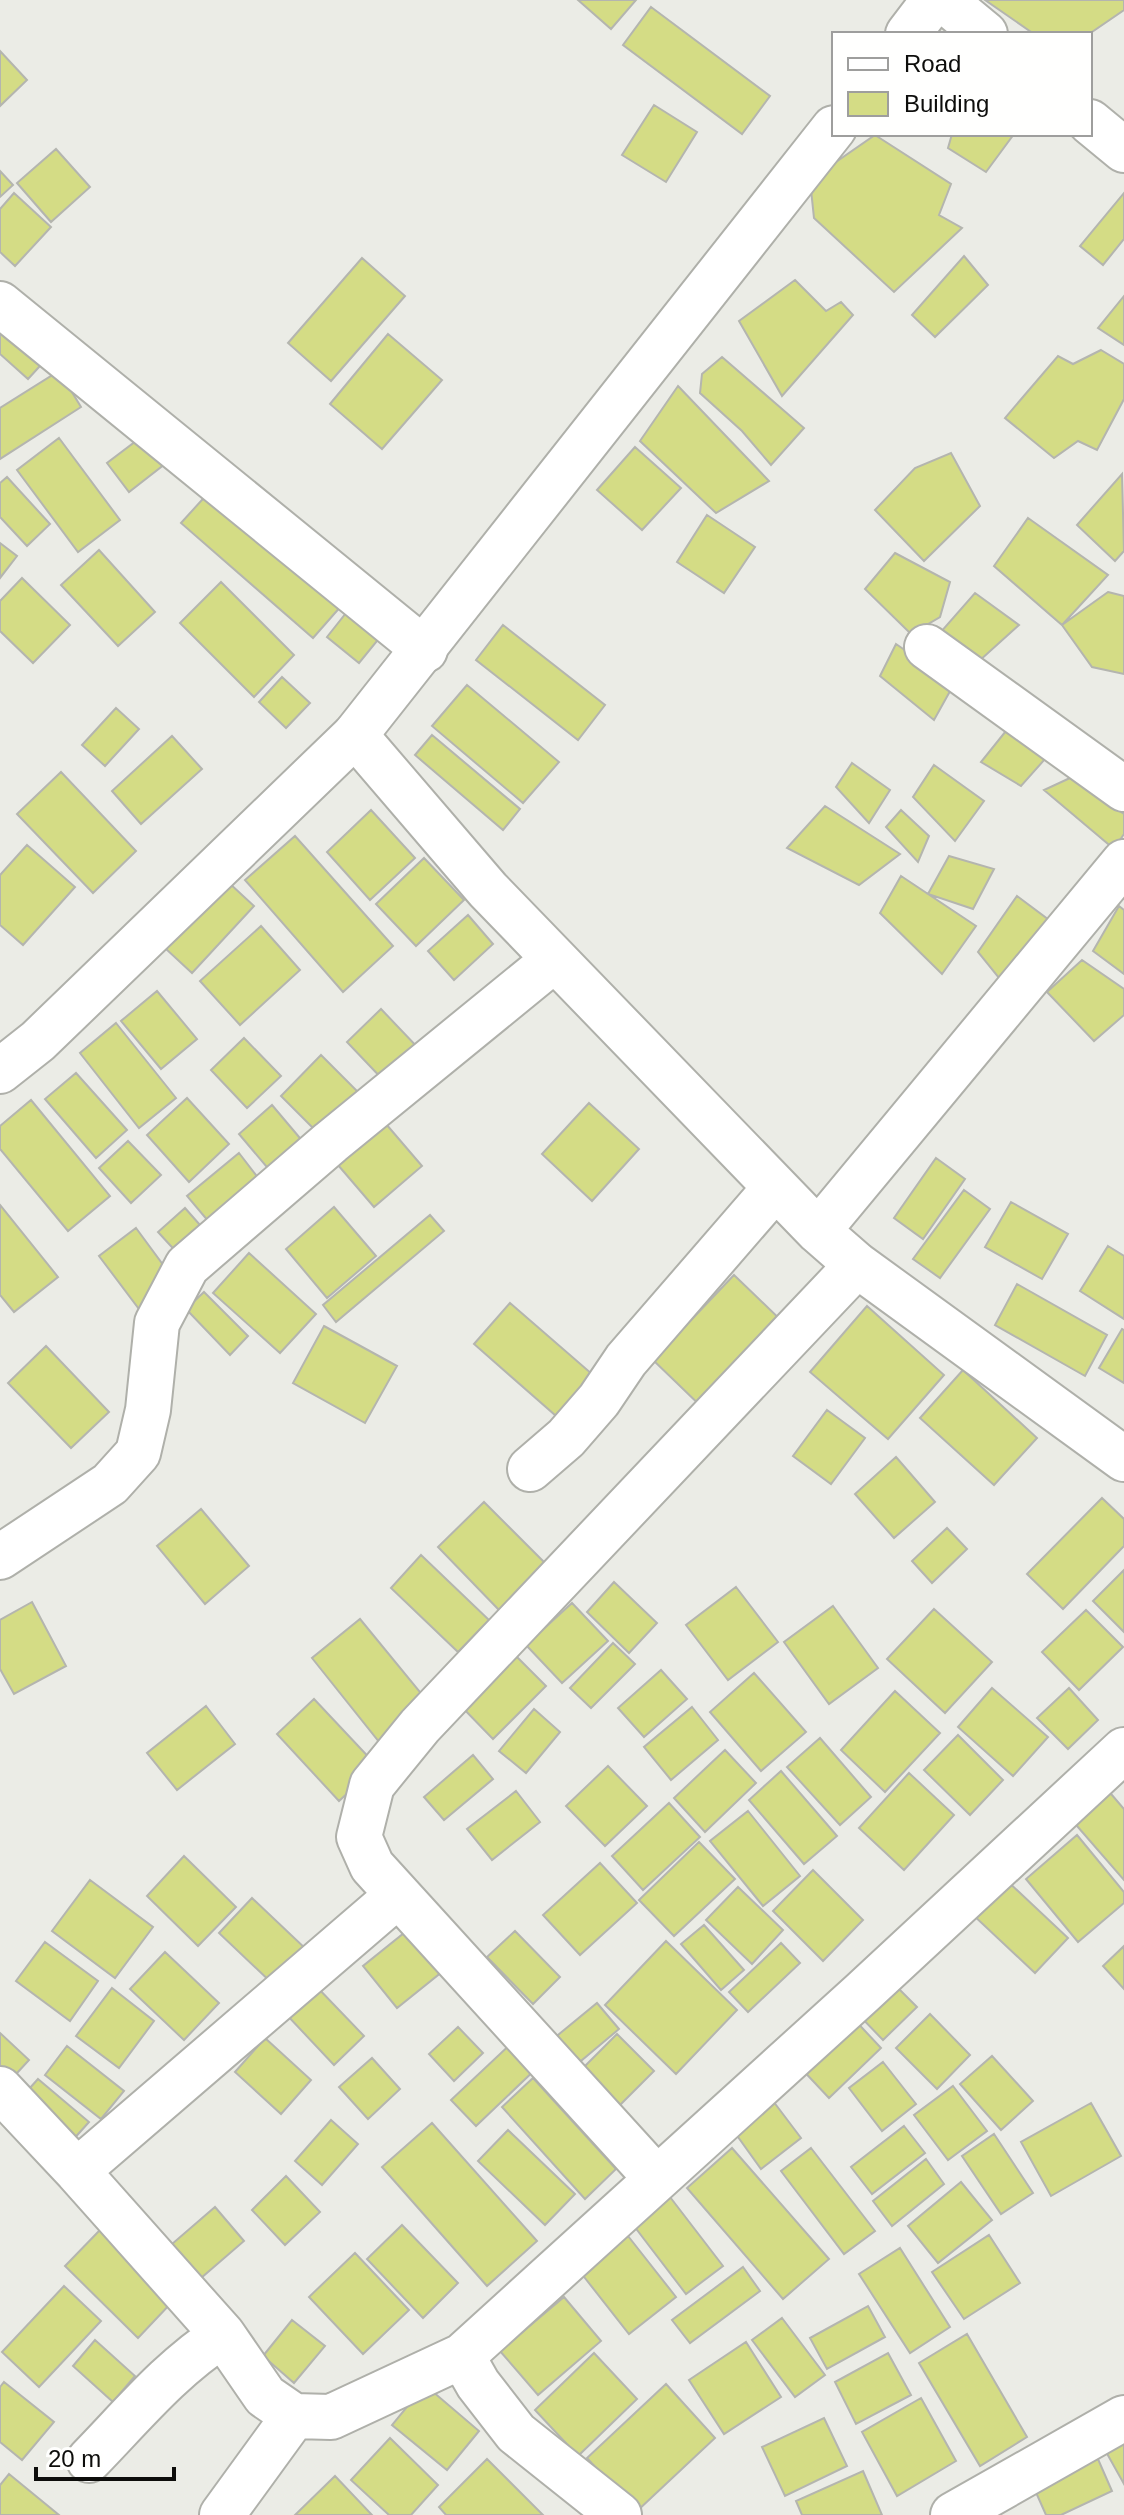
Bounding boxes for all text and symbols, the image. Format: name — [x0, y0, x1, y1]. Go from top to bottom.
legend — [832, 32, 1092, 136]
text: Road — [904, 50, 961, 77]
text: Building — [904, 90, 989, 117]
scale bar — [36, 2431, 174, 2481]
text: 20 m — [48, 2445, 101, 2472]

